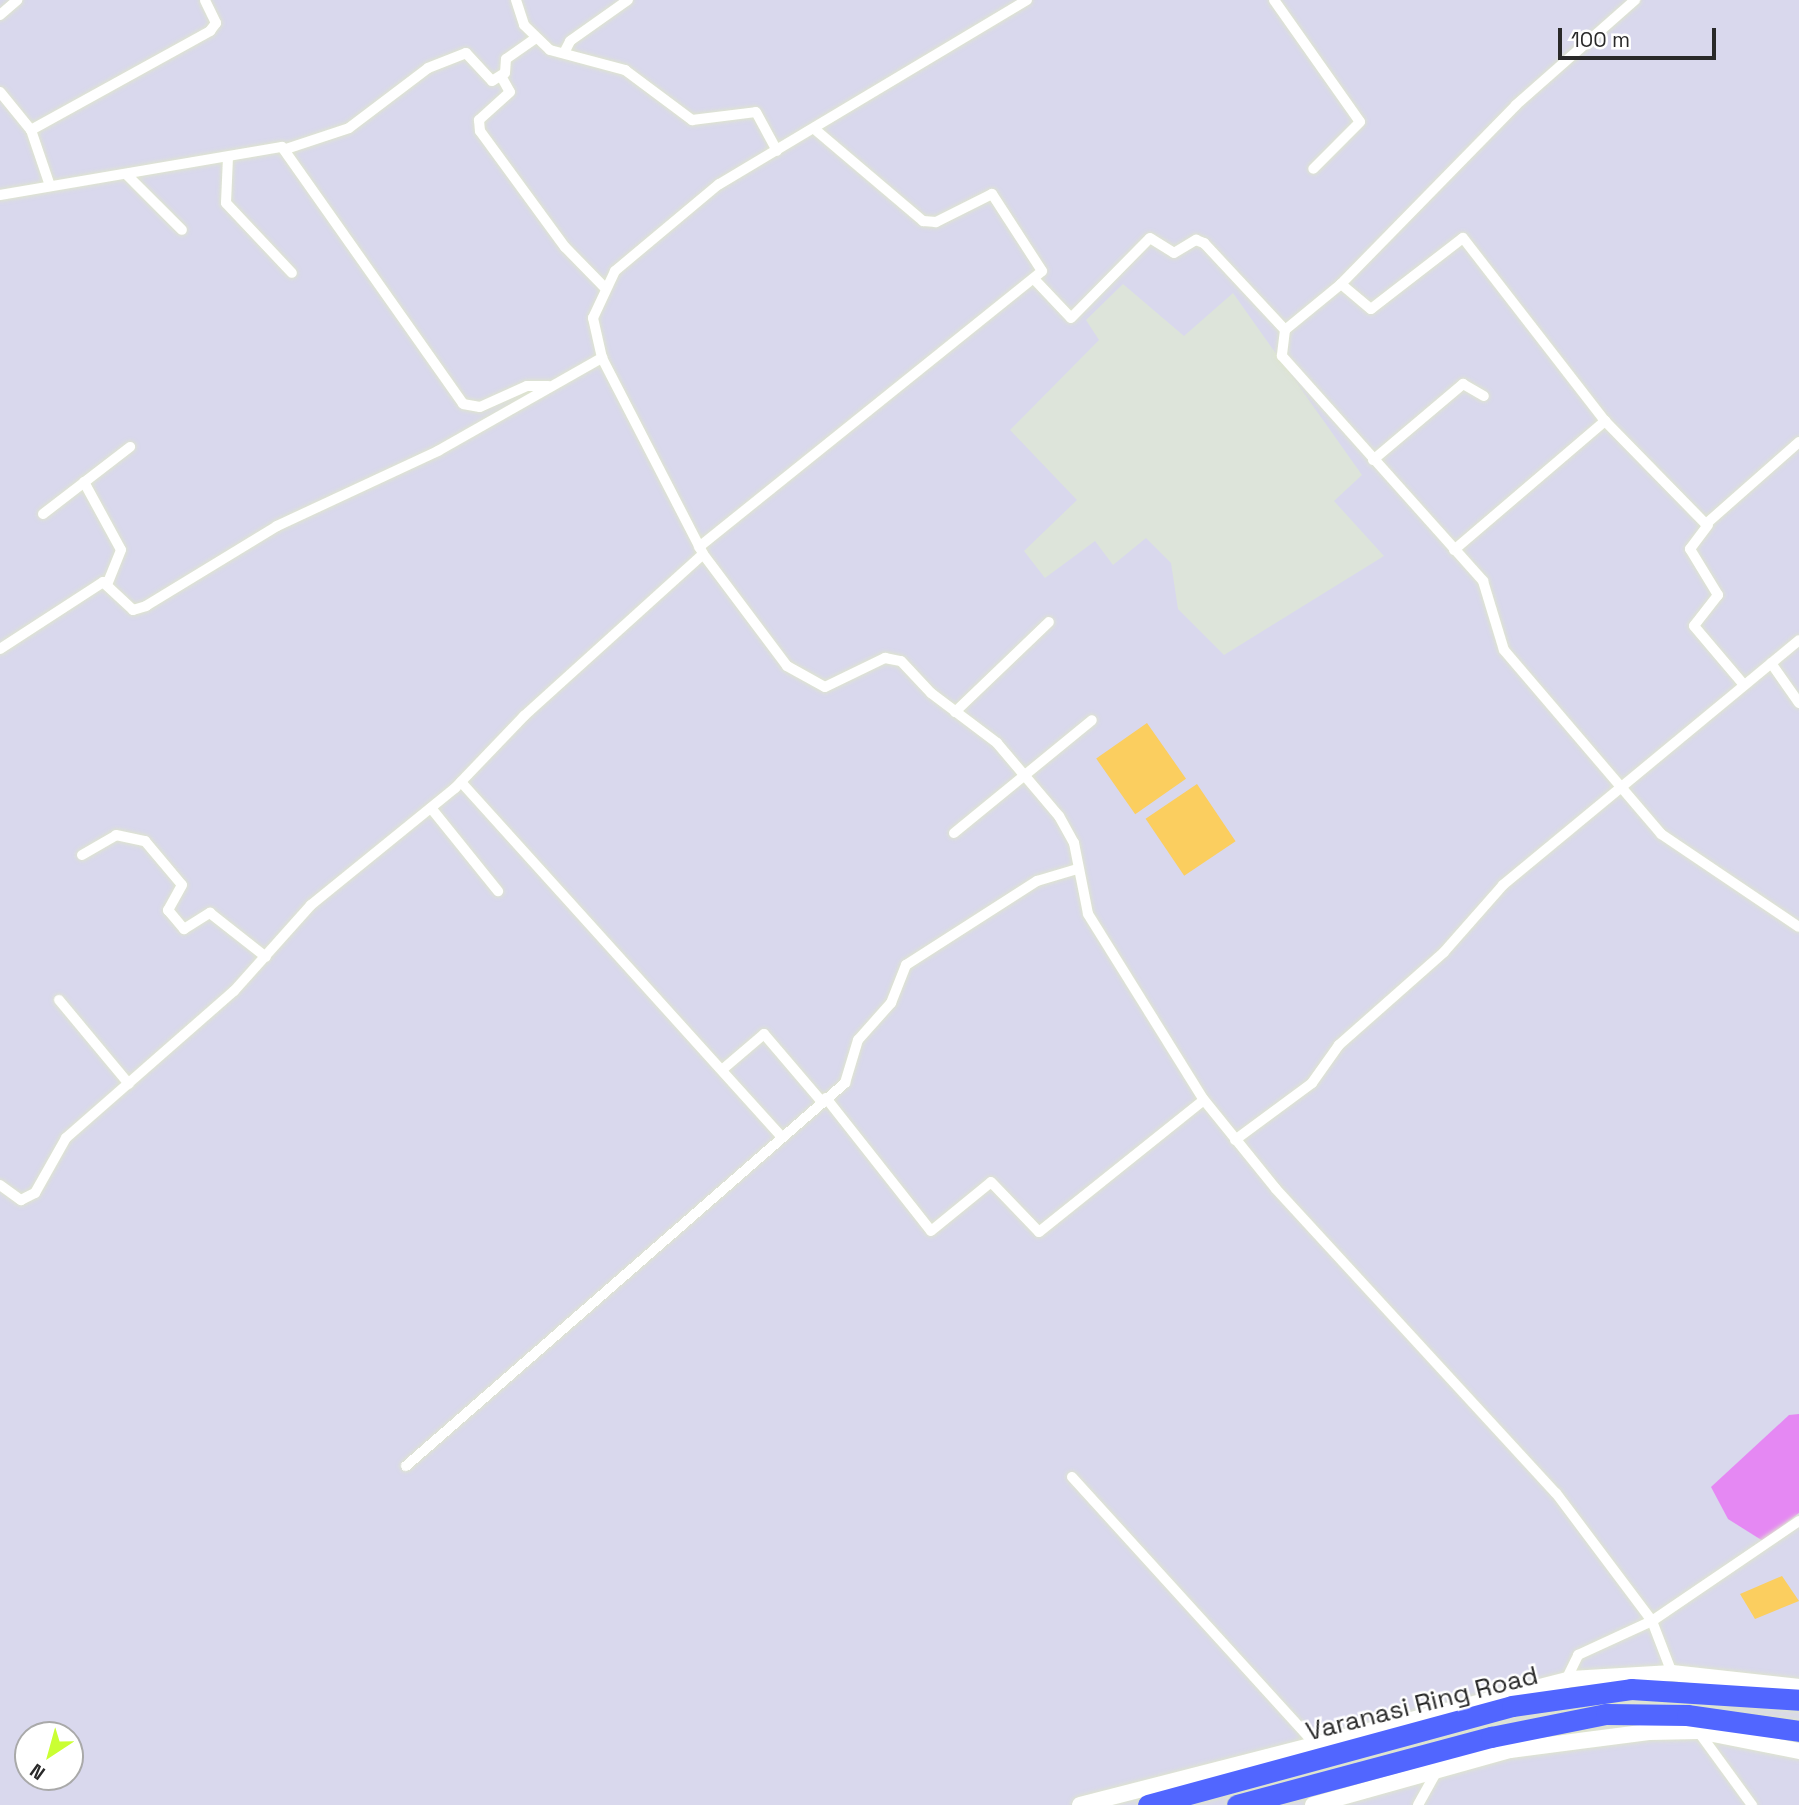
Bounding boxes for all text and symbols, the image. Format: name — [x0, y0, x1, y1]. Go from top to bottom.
scale bar — [1561, 14, 1718, 58]
text: 100 m — [1571, 26, 1630, 53]
street label: Varanasi Ring Road — [1303, 1660, 1541, 1748]
north arrow — [14, 1721, 84, 1791]
text: N — [25, 1758, 50, 1786]

